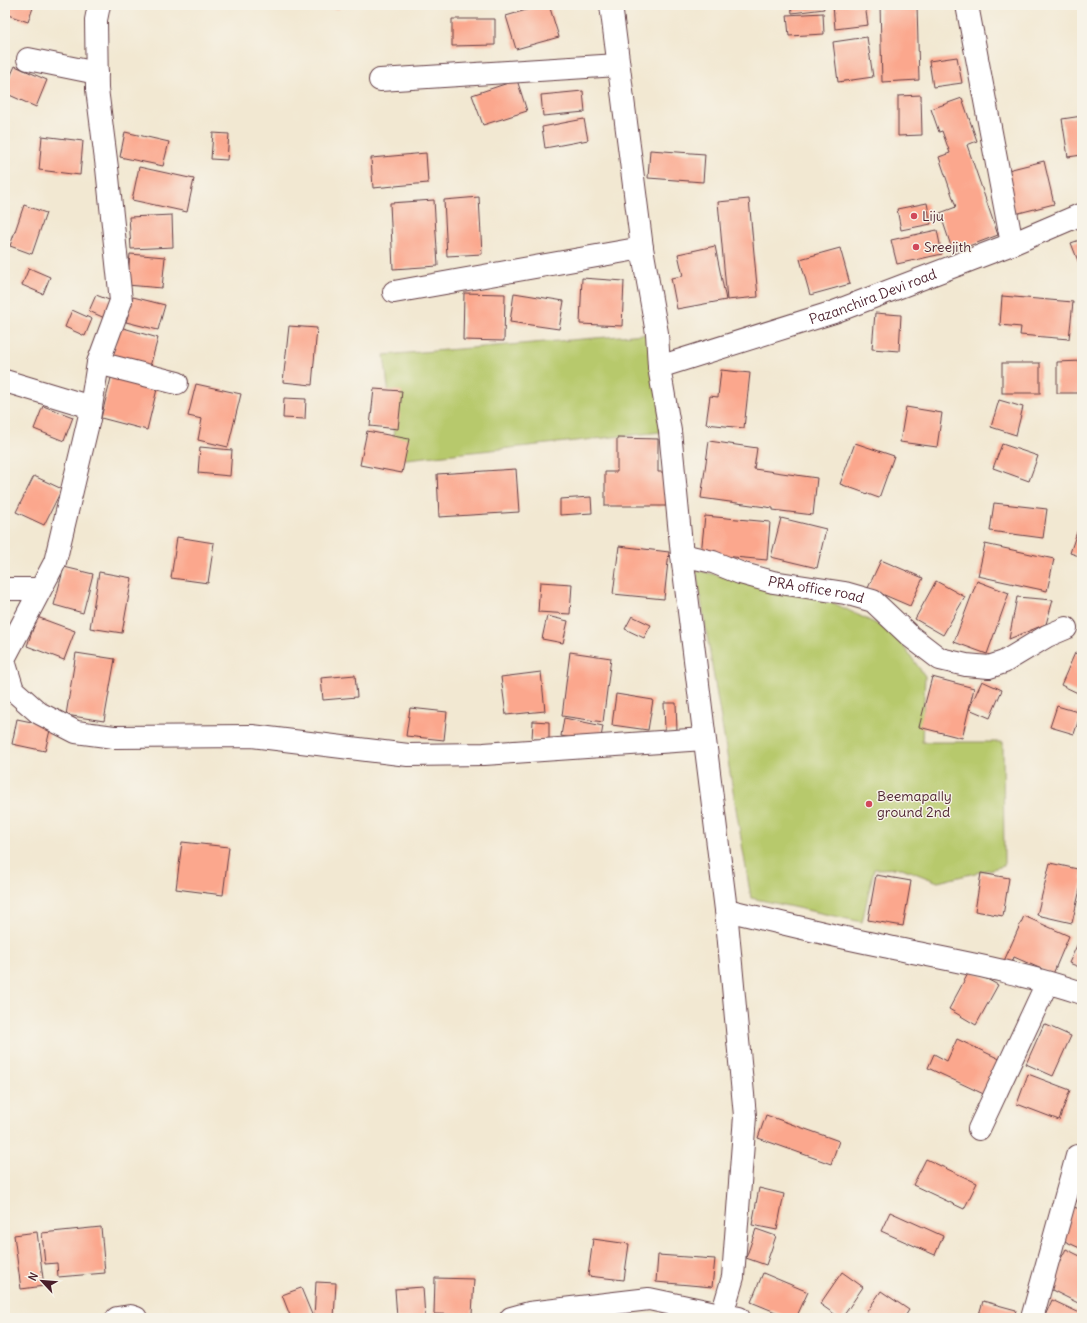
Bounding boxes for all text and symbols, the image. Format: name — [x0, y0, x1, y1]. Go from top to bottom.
place label: Liju — [922, 207, 944, 225]
marker: Liju — [909, 211, 919, 221]
place label: Sreejith — [924, 238, 971, 256]
marker: Sreejith — [911, 242, 921, 252]
street label: Pazanchira Devi road — [807, 265, 939, 328]
street label: PRA office road — [766, 572, 866, 607]
place label: Beemapally ground 2nd — [877, 787, 952, 821]
marker: Beemapally ground 2nd — [864, 799, 874, 809]
north arrow — [22, 1261, 62, 1301]
text: N — [25, 1270, 41, 1283]

